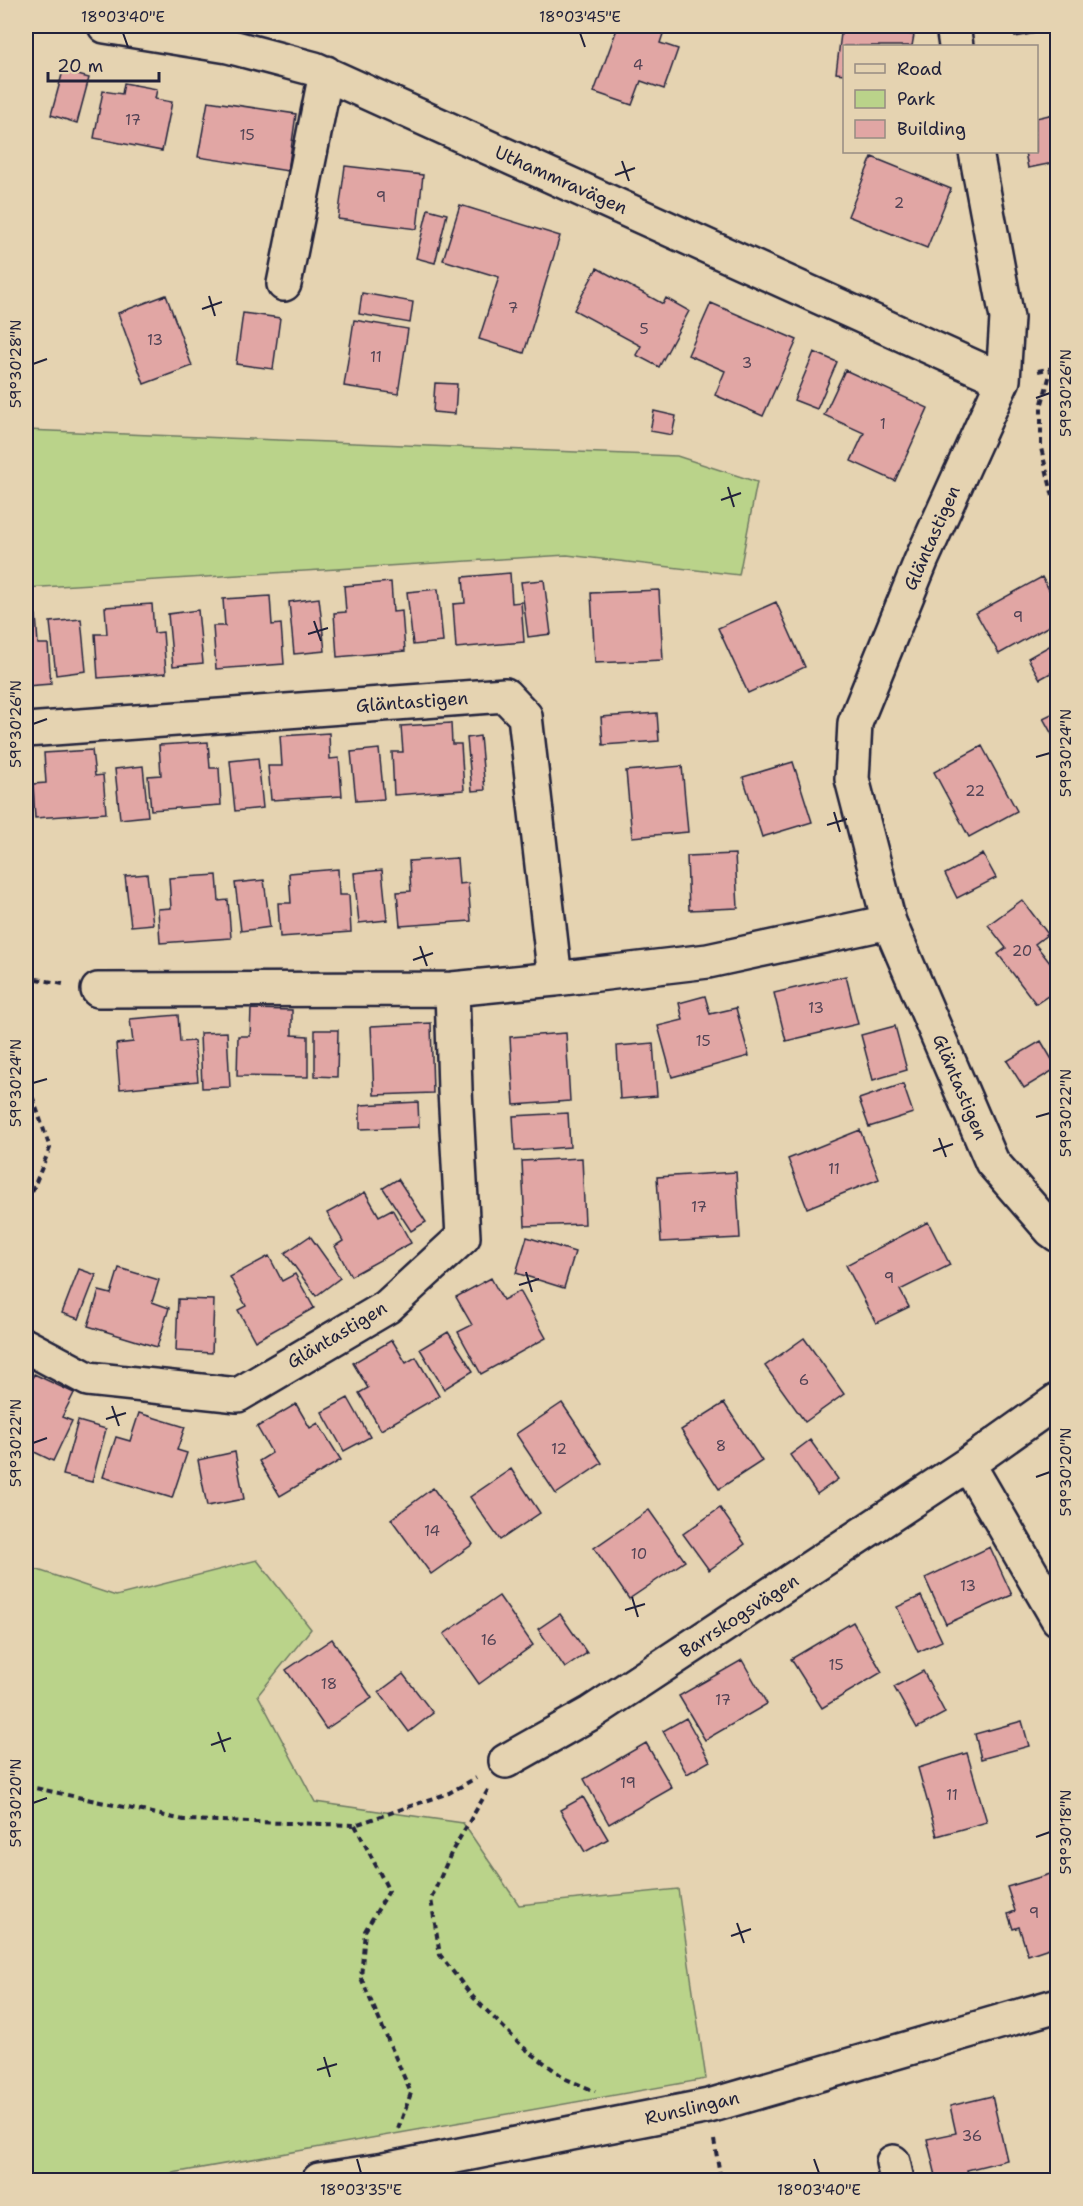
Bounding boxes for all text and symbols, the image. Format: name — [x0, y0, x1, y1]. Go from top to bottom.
text: 18°03'40"E — [81, 7, 165, 27]
text: 18°03'45"E — [539, 7, 621, 27]
scale bar — [48, 45, 159, 83]
legend — [843, 45, 1038, 153]
text: 20 m — [57, 54, 103, 78]
house number: 4 — [633, 55, 643, 75]
text: Road — [897, 57, 942, 81]
text: Park — [897, 87, 936, 111]
house number: 17 — [125, 110, 141, 130]
text: Building — [897, 117, 966, 141]
house number: 15 — [239, 125, 255, 145]
street label: Uthammravägen — [491, 140, 631, 220]
house number: 9 — [376, 187, 386, 207]
house number: 2 — [894, 193, 904, 213]
house number: 7 — [508, 298, 518, 318]
house number: 5 — [639, 319, 649, 339]
text: 59°30'28"N — [6, 320, 26, 408]
house number: 13 — [147, 330, 163, 350]
house number: 11 — [370, 347, 382, 367]
text: 59°30'26"N — [1056, 349, 1076, 437]
house number: 3 — [742, 353, 752, 373]
house number: 1 — [880, 414, 886, 434]
street label: Gläntastigen — [898, 482, 966, 594]
house number: 9 — [1013, 607, 1023, 627]
text: 59°30'26"N — [6, 680, 26, 768]
street label: Gläntastigen — [355, 686, 469, 718]
text: 59°30'24"N — [1056, 709, 1076, 797]
house number: 22 — [965, 781, 985, 801]
house number: 20 — [1012, 941, 1032, 961]
house number: 13 — [808, 998, 824, 1018]
house number: 15 — [695, 1031, 711, 1051]
street label: Gläntastigen — [927, 1031, 993, 1143]
text: 59°30'24"N — [6, 1039, 26, 1127]
text: 59°30'22"N — [1056, 1069, 1076, 1157]
house number: 11 — [828, 1159, 840, 1179]
house number: 17 — [691, 1197, 707, 1217]
house number: 9 — [884, 1268, 894, 1288]
street label: Gläntastigen — [283, 1296, 391, 1374]
house number: 6 — [799, 1370, 809, 1390]
text: 59°30'22"N — [6, 1399, 26, 1487]
text: 59°30'20"N — [1056, 1427, 1076, 1517]
house number: 8 — [716, 1436, 726, 1456]
house number: 12 — [551, 1439, 567, 1459]
house number: 14 — [424, 1521, 440, 1541]
house number: 10 — [631, 1544, 647, 1564]
street label: Barrskogsvägen — [675, 1568, 803, 1664]
house number: 13 — [960, 1576, 976, 1596]
house number: 16 — [481, 1630, 497, 1650]
house number: 15 — [828, 1655, 844, 1675]
house number: 18 — [321, 1674, 337, 1694]
house number: 17 — [715, 1690, 731, 1710]
text: 59°30'20"N — [6, 1758, 26, 1848]
house number: 19 — [620, 1773, 636, 1793]
house number: 11 — [946, 1785, 958, 1805]
text: 59°30'18"N — [1056, 1789, 1076, 1875]
house number: 9 — [1029, 1903, 1039, 1923]
street label: Runslingan — [642, 2085, 742, 2131]
house number: 36 — [962, 2126, 982, 2146]
text: 18°03'35"E — [320, 2180, 402, 2200]
text: 18°03'40"E — [777, 2180, 861, 2200]

